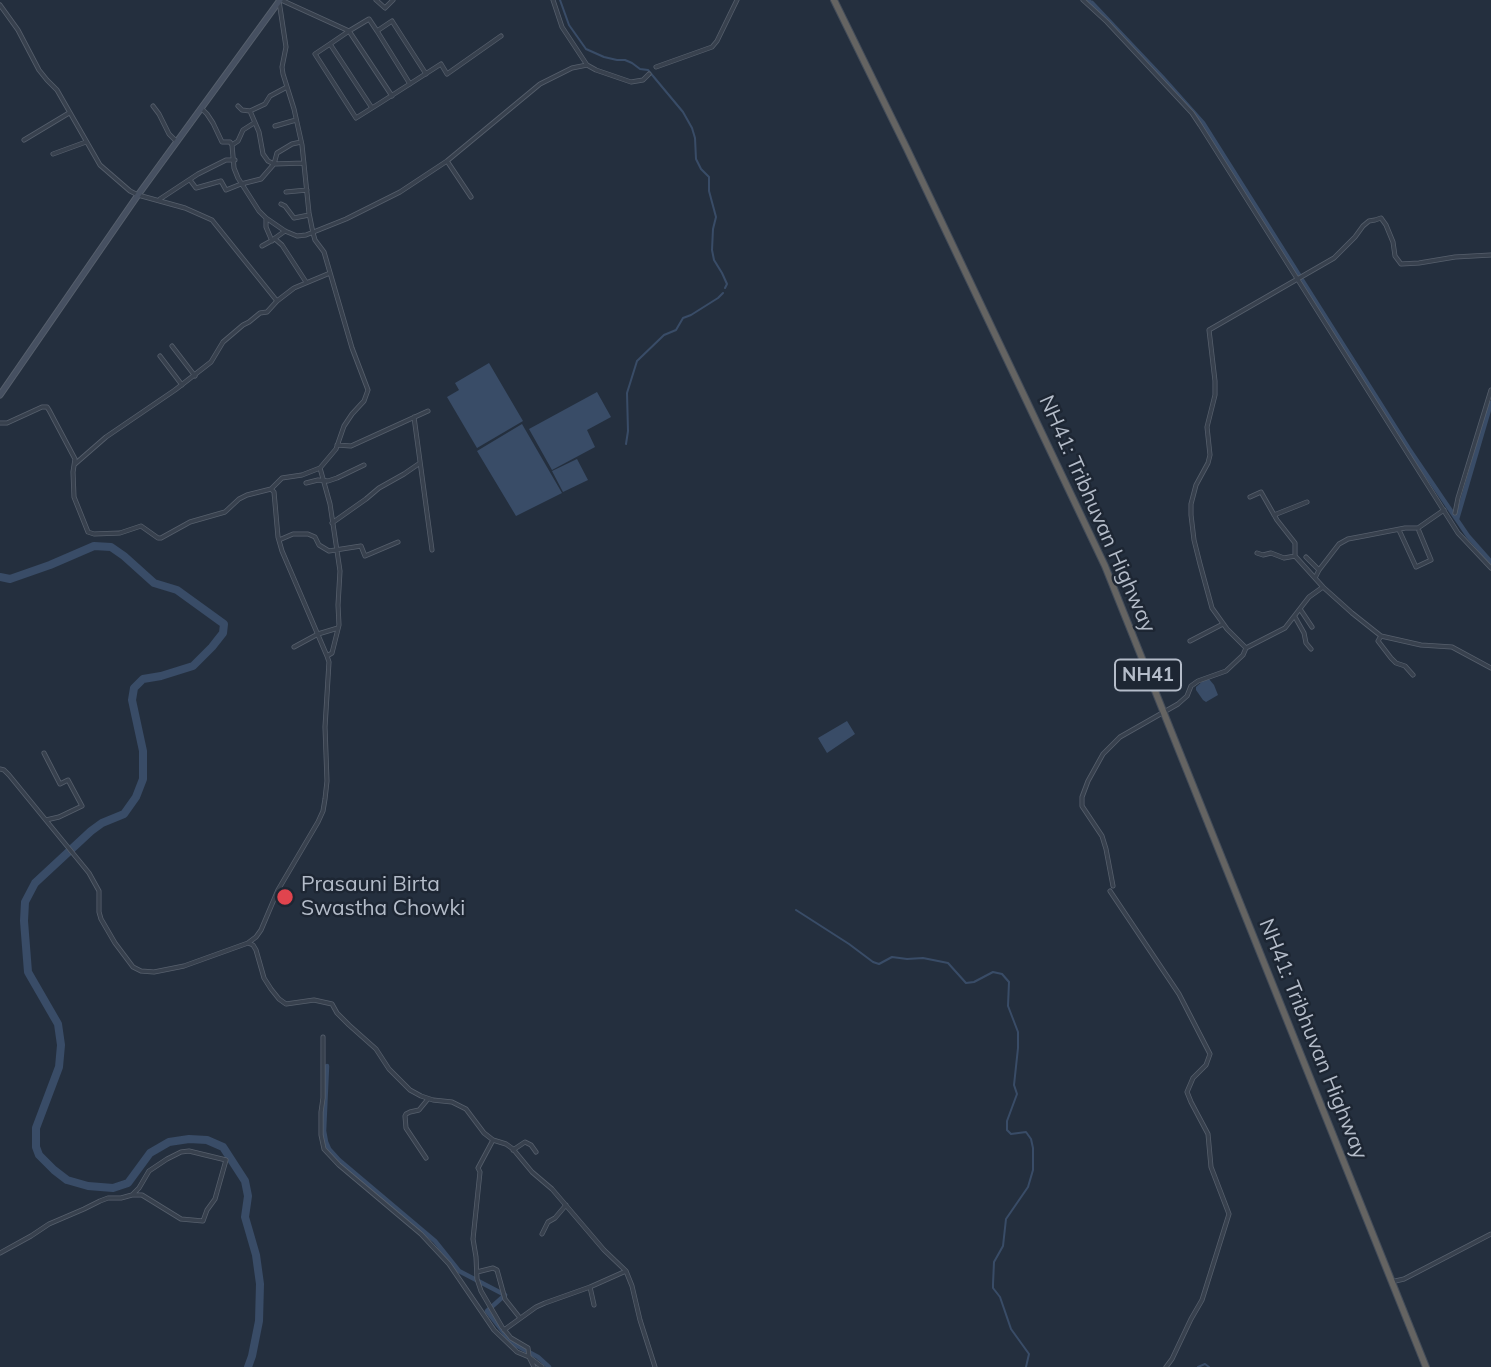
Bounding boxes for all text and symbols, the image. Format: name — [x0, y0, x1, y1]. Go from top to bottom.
street label: NH41: Tribhuvan Highway — [1033, 392, 1161, 636]
road number: NH41 — [1115, 660, 1181, 690]
place label: Prasauni Birta Swastha Chowki — [301, 872, 465, 922]
marker: Prasauni Birta Swastha Chowki — [275, 887, 295, 907]
street label: NH41: Tribhuvan Highway — [1253, 915, 1373, 1163]

